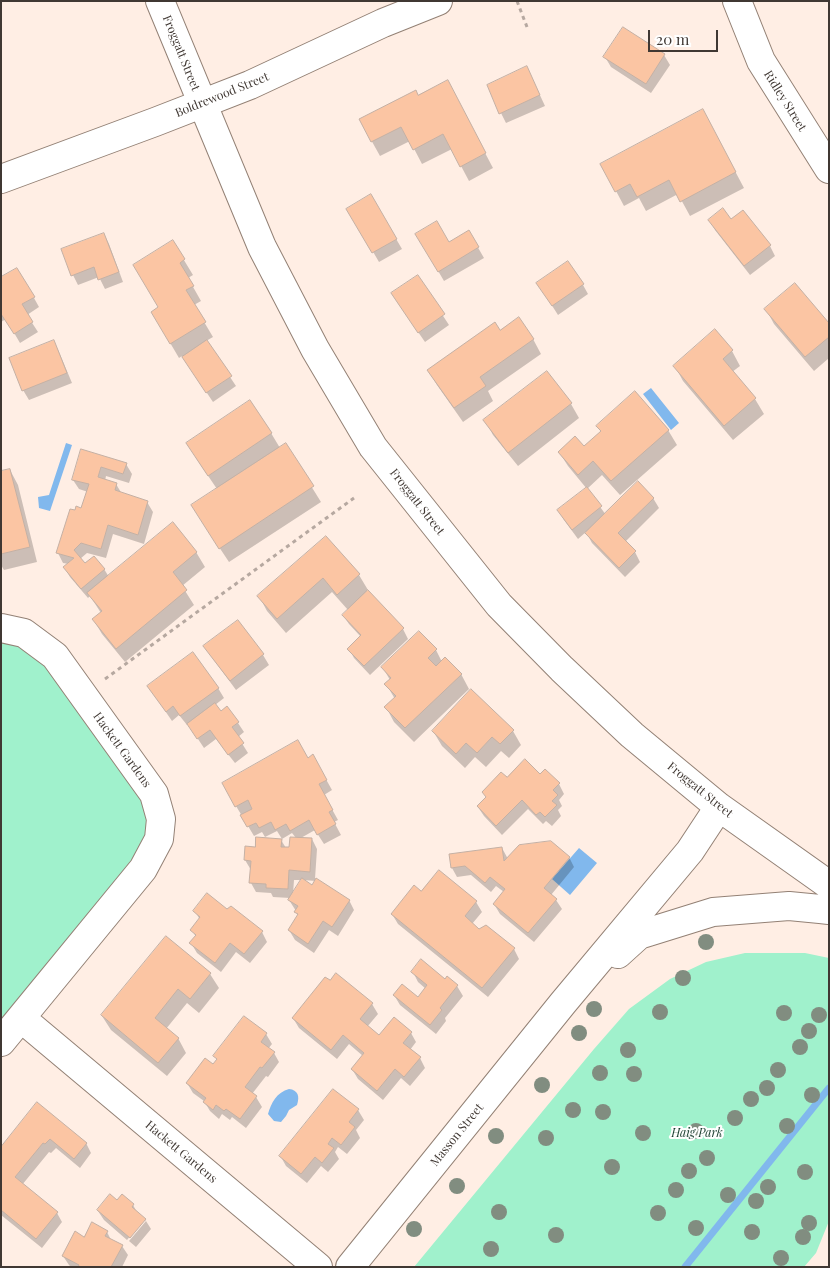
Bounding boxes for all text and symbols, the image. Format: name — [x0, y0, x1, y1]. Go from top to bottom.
street label: Froggatt Street — [159, 13, 203, 93]
scale bar — [650, 20, 720, 52]
text: 20 m — [656, 29, 689, 49]
street label: Ridley Street — [761, 68, 809, 134]
street label: Boldrewood Street — [173, 70, 271, 120]
street label: Froggatt Street — [387, 466, 447, 538]
street label: Hackett Gardens — [90, 710, 154, 790]
street label: Froggatt Street — [664, 759, 736, 821]
street label: Masson Street — [427, 1101, 487, 1169]
street label: Hackett Gardens — [142, 1118, 220, 1186]
park label: Haig Park — [671, 1126, 723, 1140]

